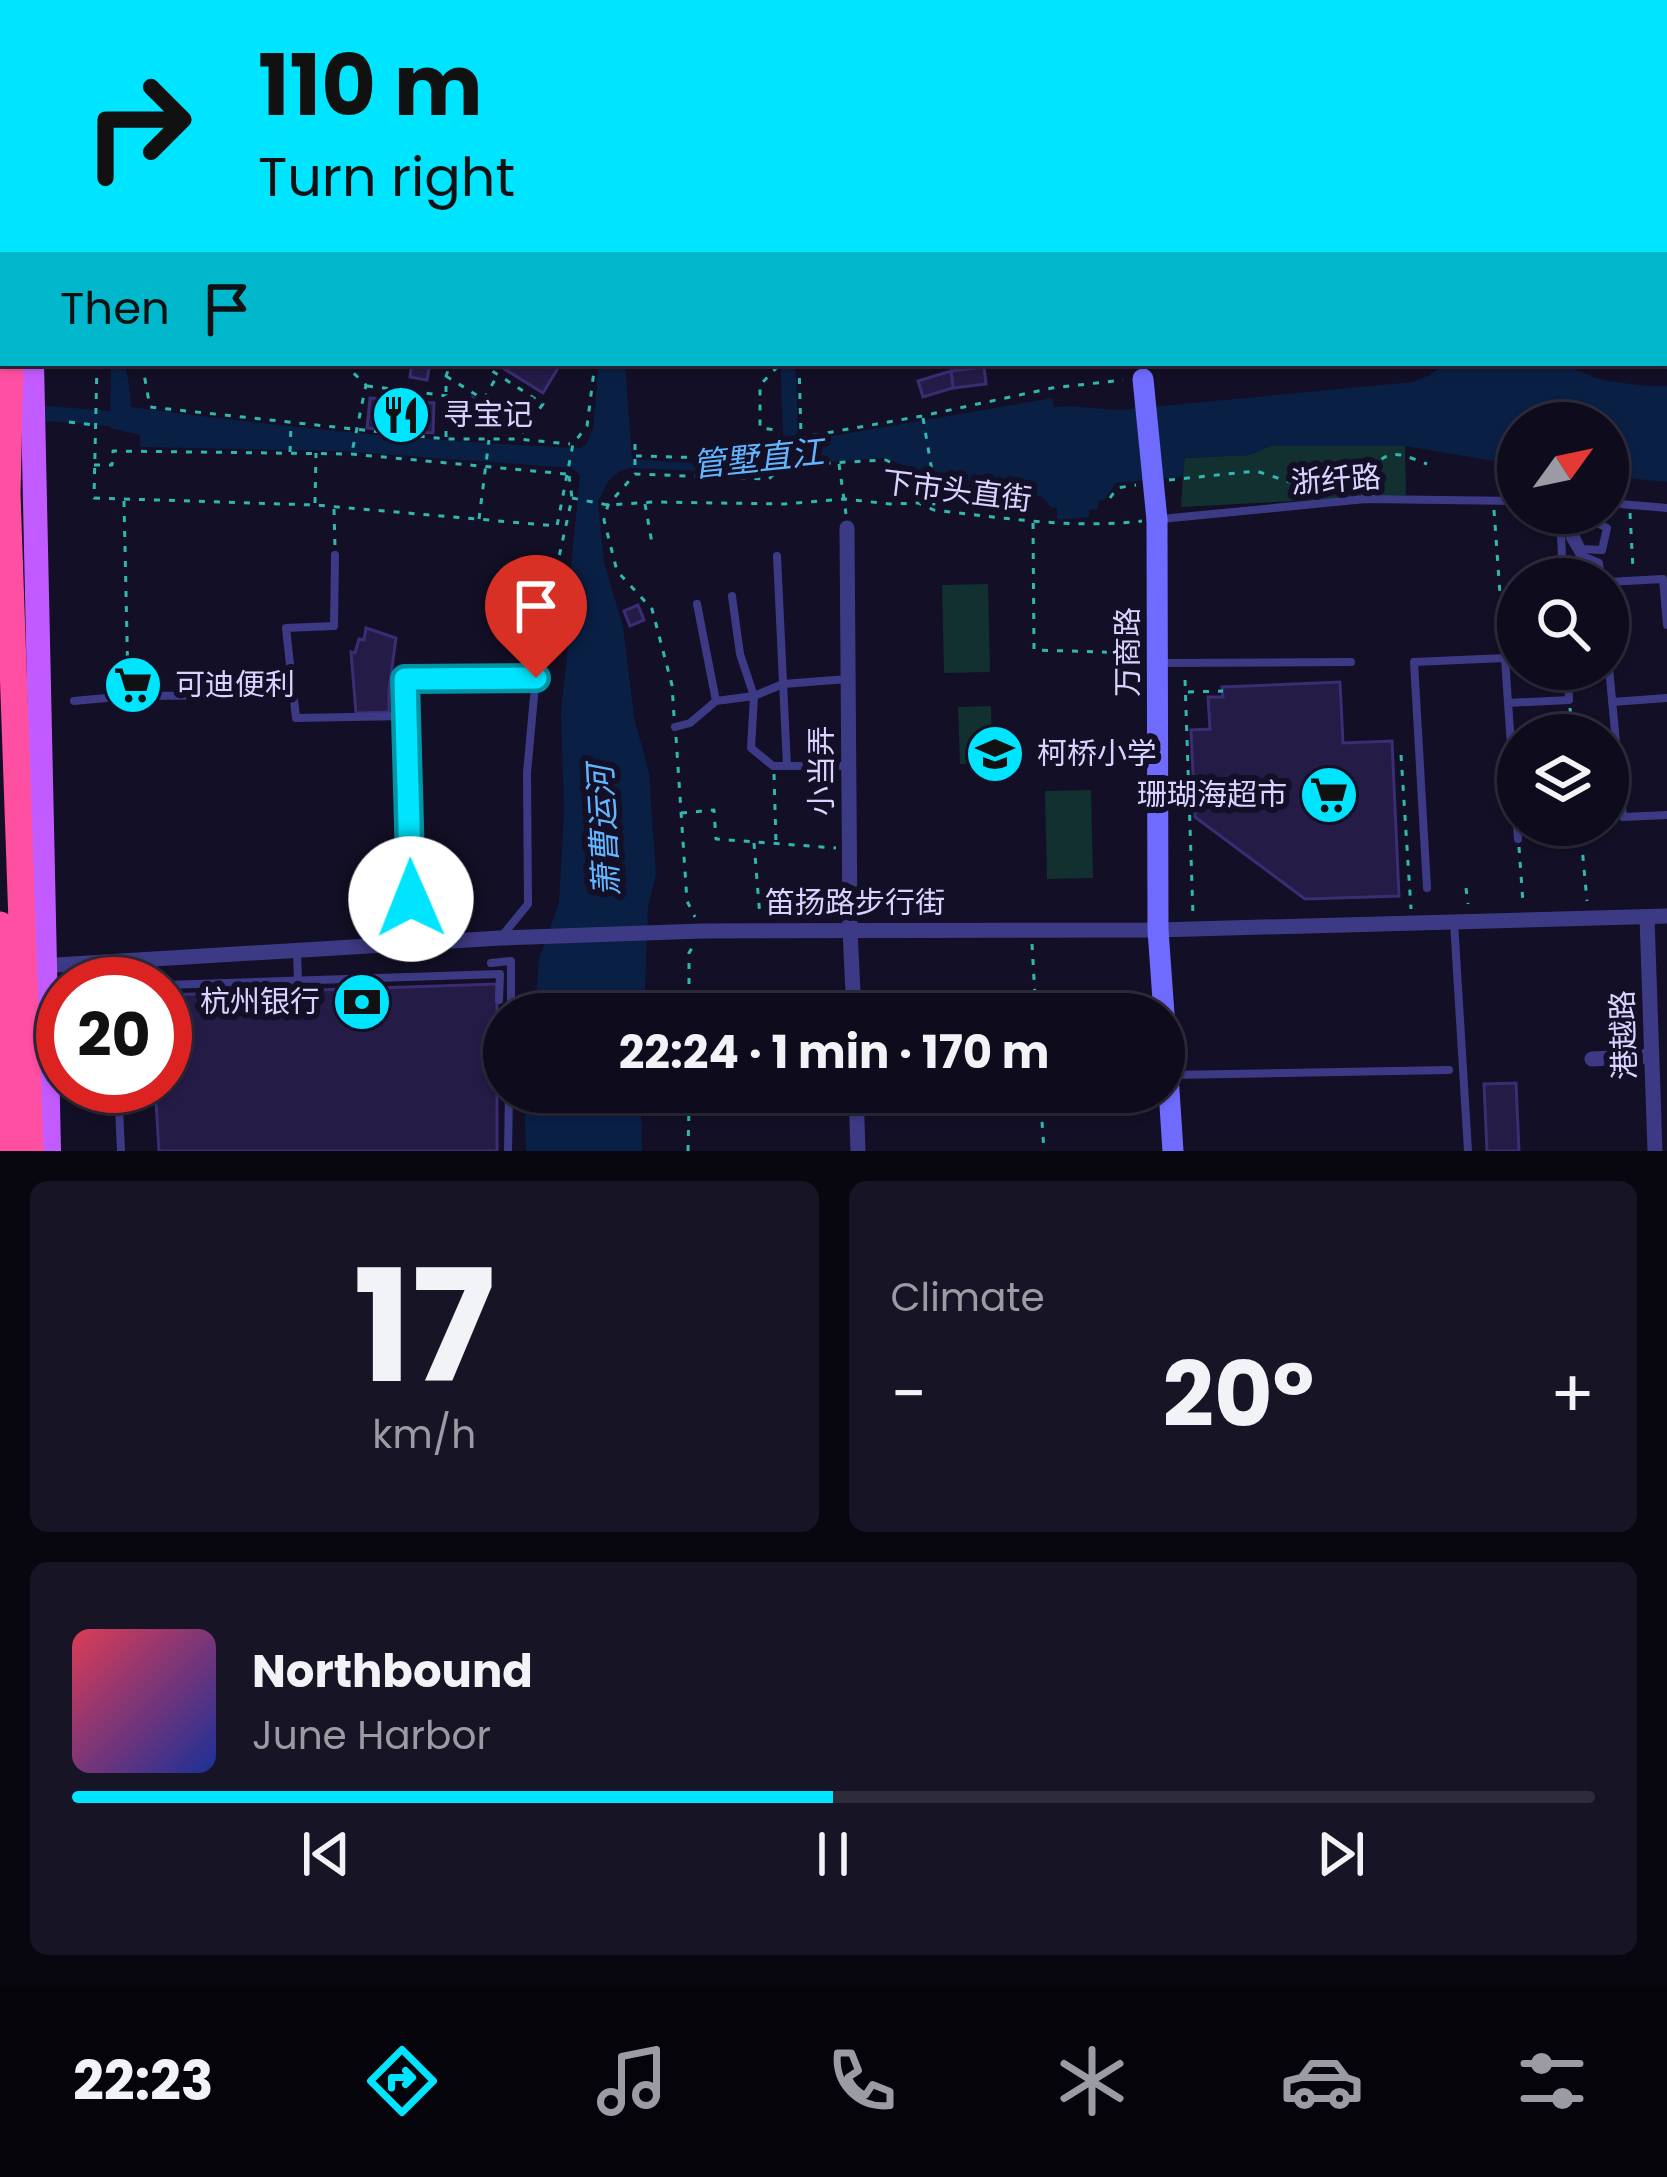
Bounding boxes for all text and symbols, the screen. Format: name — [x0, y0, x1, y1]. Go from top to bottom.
text: 110 m — [258, 27, 483, 144]
icon: right — [60, 48, 216, 204]
text: Turn right — [258, 139, 515, 215]
icon: arrive — [194, 276, 260, 342]
text: Then — [60, 277, 170, 340]
restaurant icon: 寻宝记 — [370, 384, 432, 446]
place label: 寻宝记 — [443, 393, 533, 436]
north arrow — [1497, 402, 1629, 534]
map controls — [1497, 402, 1629, 846]
water label: 管墅直江 — [690, 428, 829, 489]
street label: 浙纤路 — [1290, 455, 1382, 504]
street label: 下市头直街 — [880, 460, 1034, 521]
pin — [485, 555, 587, 678]
button: search — [1497, 558, 1629, 690]
icon: arrive — [503, 573, 569, 639]
street label: 万商路 — [1106, 607, 1149, 697]
supermarket icon: 可迪便利 — [102, 654, 164, 716]
place label: 可迪便利 — [175, 663, 295, 706]
button: layers — [1497, 714, 1629, 846]
school or university icon: 柯桥小学 — [964, 723, 1026, 785]
street label: 小当弄 — [800, 726, 843, 816]
place label: 柯桥小学 — [1037, 732, 1157, 775]
water label: 萧曹运河 — [576, 758, 630, 898]
supermarket icon: 珊瑚海超市 — [1298, 764, 1360, 826]
place label: 珊瑚海超市 — [1137, 773, 1287, 816]
position arrow — [348, 836, 474, 962]
street label: 笛扬路步行街 — [765, 881, 945, 924]
speed limit sign: 20 — [36, 957, 192, 1113]
bank icon: 杭州银行 — [331, 971, 393, 1033]
place label: 杭州银行 — [200, 980, 320, 1023]
street label: 港越路 — [1600, 989, 1647, 1081]
text: 22:24 · 1 min · 170 m — [619, 1021, 1049, 1084]
text: 17 — [353, 1217, 495, 1436]
text: Climate — [891, 1270, 1045, 1325]
text: 20° — [1163, 1331, 1314, 1458]
text: − — [891, 1348, 927, 1440]
text: + — [1550, 1348, 1595, 1440]
text: km/h — [372, 1407, 476, 1462]
text: Northbound — [252, 1640, 533, 1703]
text: June Harbor — [252, 1708, 491, 1763]
icon: previous — [293, 1821, 359, 1887]
icon: pause — [800, 1821, 866, 1887]
icon: next — [1308, 1821, 1374, 1887]
icon: directions — [360, 2039, 444, 2123]
icon: music — [590, 2039, 674, 2123]
icon: phone — [820, 2039, 904, 2123]
icon: climate — [1050, 2039, 1134, 2123]
icon: car — [1280, 2039, 1364, 2123]
icon: filters — [1510, 2039, 1594, 2123]
text: 22:23 — [73, 2043, 214, 2119]

